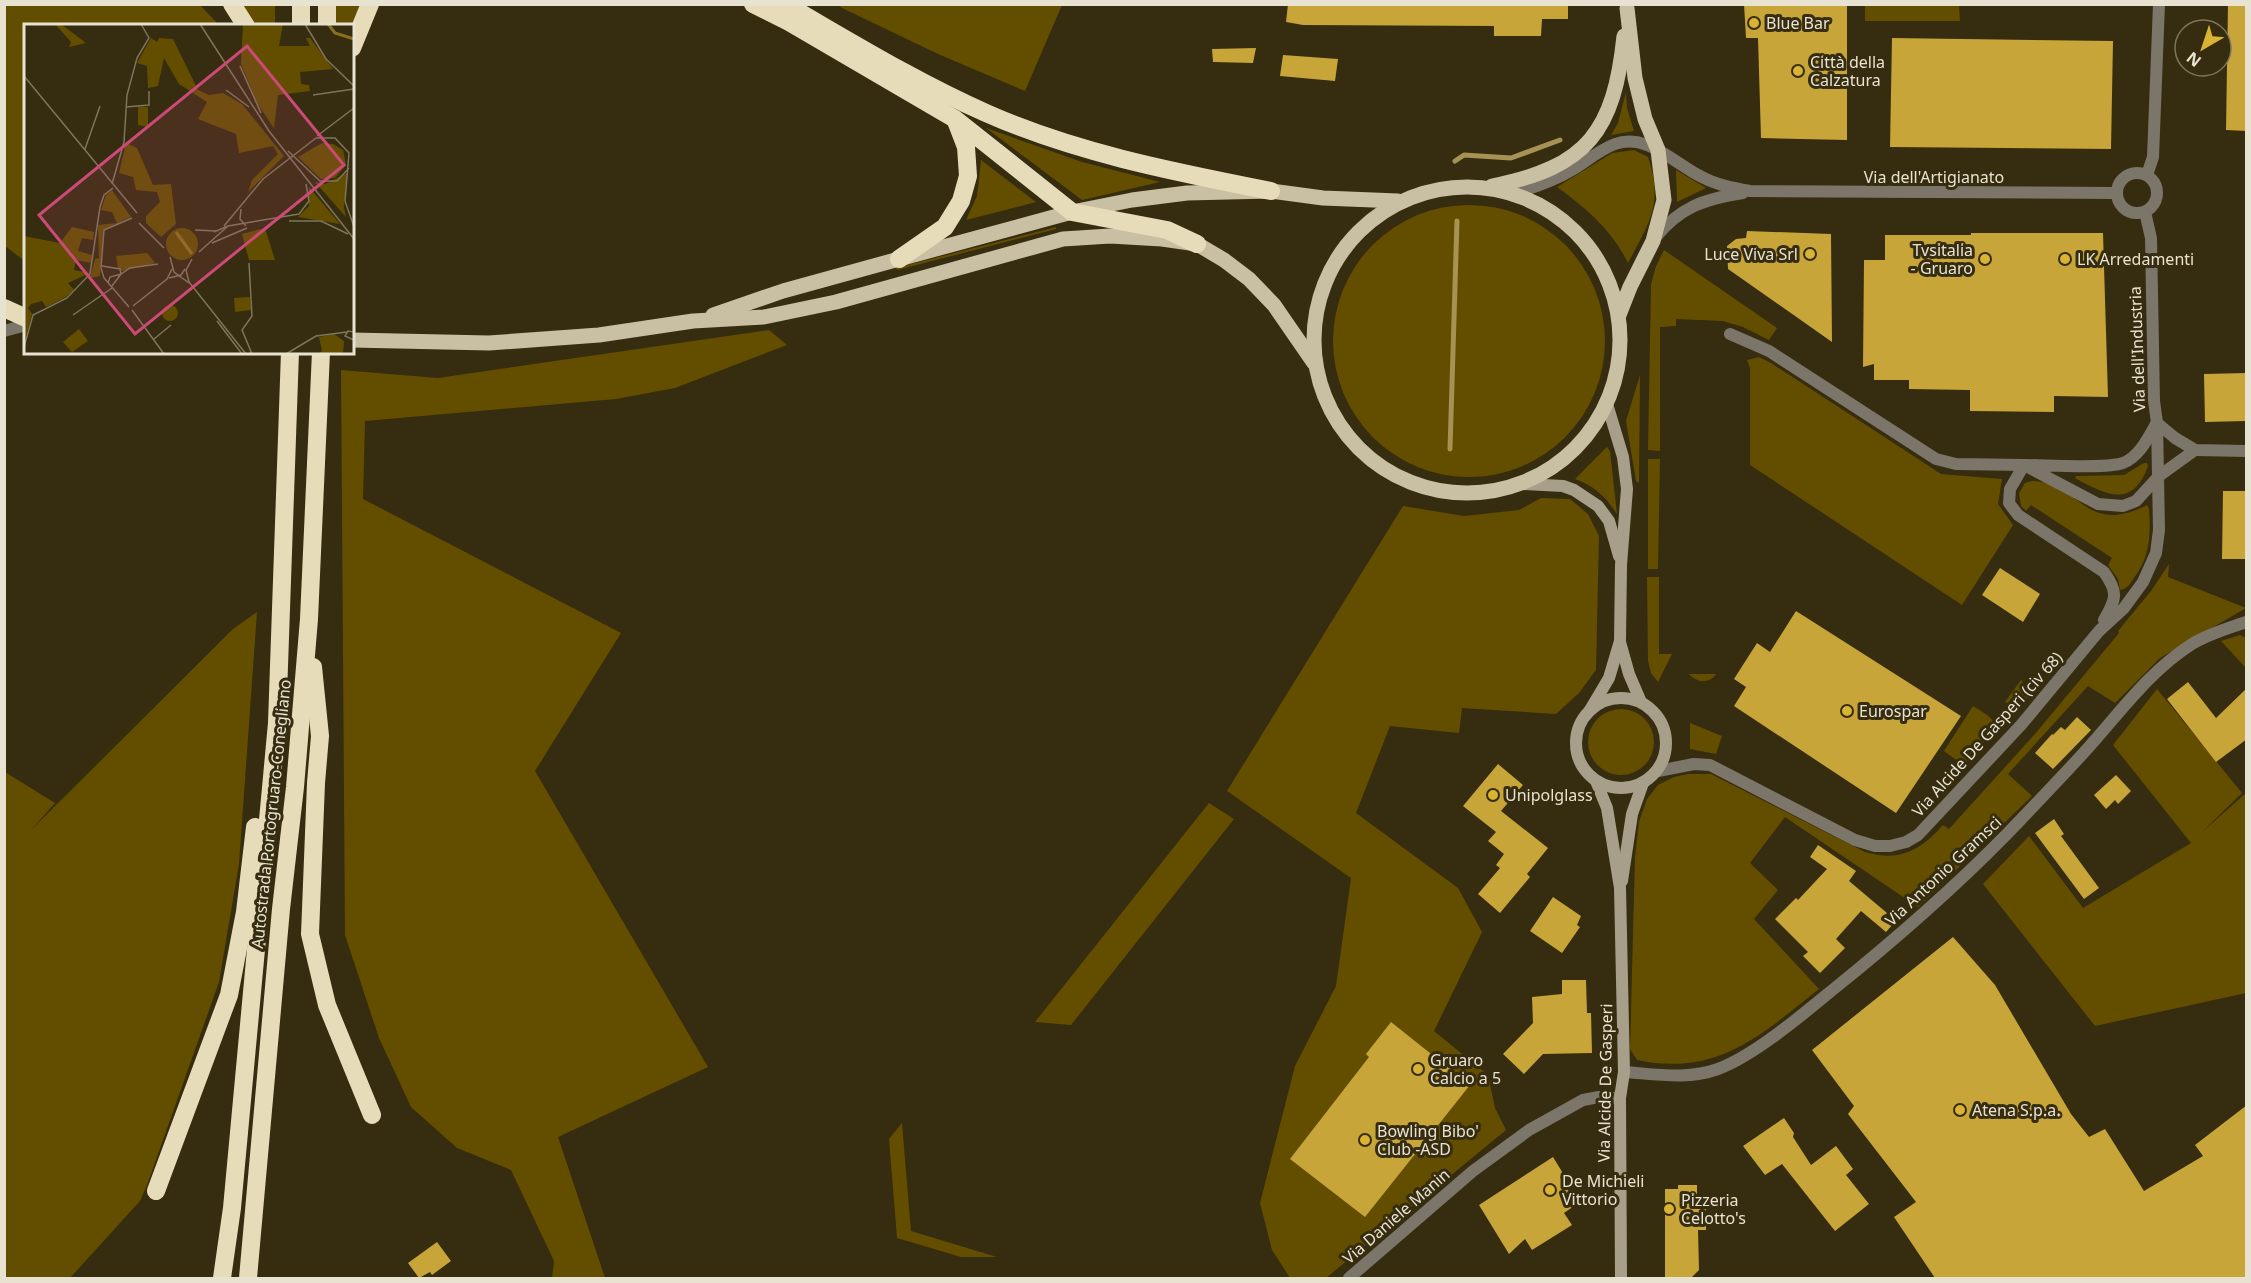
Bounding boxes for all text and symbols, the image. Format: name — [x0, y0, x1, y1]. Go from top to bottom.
place label: Blue Bar — [1766, 12, 1830, 34]
marker: Blue Bar — [1747, 16, 1761, 30]
north arrow — [2173, 18, 2233, 78]
inset map — [24, 24, 354, 354]
text: N — [2182, 47, 2206, 72]
place label: Città della Calzatura — [1810, 51, 1885, 91]
marker: Città della Calzatura — [1791, 64, 1805, 78]
street label: Via dell'Artigianato — [1864, 166, 2004, 188]
place label: Tvsitalia - Gruaro — [1911, 239, 1973, 279]
place label: Luce Viva Srl — [1704, 243, 1798, 265]
marker: Luce Viva Srl — [1803, 247, 1817, 261]
place label: LK Arredamenti — [2077, 248, 2194, 270]
marker: Tvsitalia - Gruaro — [1978, 252, 1992, 266]
marker: LK Arredamenti — [2058, 252, 2072, 266]
street label: Via dell'Industria — [2124, 286, 2150, 412]
street label: Via Alcide De Gasperi (civ 68) — [1907, 647, 2067, 821]
street label: Autostrada Portogruaro-Conegliano — [246, 678, 296, 950]
place label: Eurospar — [1859, 700, 1927, 722]
marker: Eurospar — [1840, 704, 1854, 718]
place label: Unipolglass — [1505, 784, 1593, 806]
marker: Unipolglass — [1486, 788, 1500, 802]
street label: Via Antonio Gramsci — [1880, 811, 2006, 931]
street label: Via Alcide De Gasperi — [1593, 1003, 1617, 1163]
place label: Gruaro Calcio a 5 — [1430, 1049, 1501, 1089]
marker: Gruaro Calcio a 5 — [1411, 1062, 1425, 1076]
place label: Atena S.p.a. — [1972, 1099, 2061, 1121]
marker: Atena S.p.a. — [1953, 1103, 1967, 1117]
place label: Bowling Bibo' Club -ASD — [1377, 1120, 1479, 1160]
marker: Bowling Bibo' Club -ASD — [1358, 1133, 1372, 1147]
street label: Via Daniele Manin — [1338, 1163, 1454, 1269]
place label: De Michieli Vittorio — [1562, 1170, 1644, 1210]
marker: De Michieli Vittorio — [1543, 1183, 1557, 1197]
place label: Pizzeria Celotto's — [1681, 1189, 1746, 1229]
marker: Pizzeria Celotto's — [1662, 1202, 1676, 1216]

